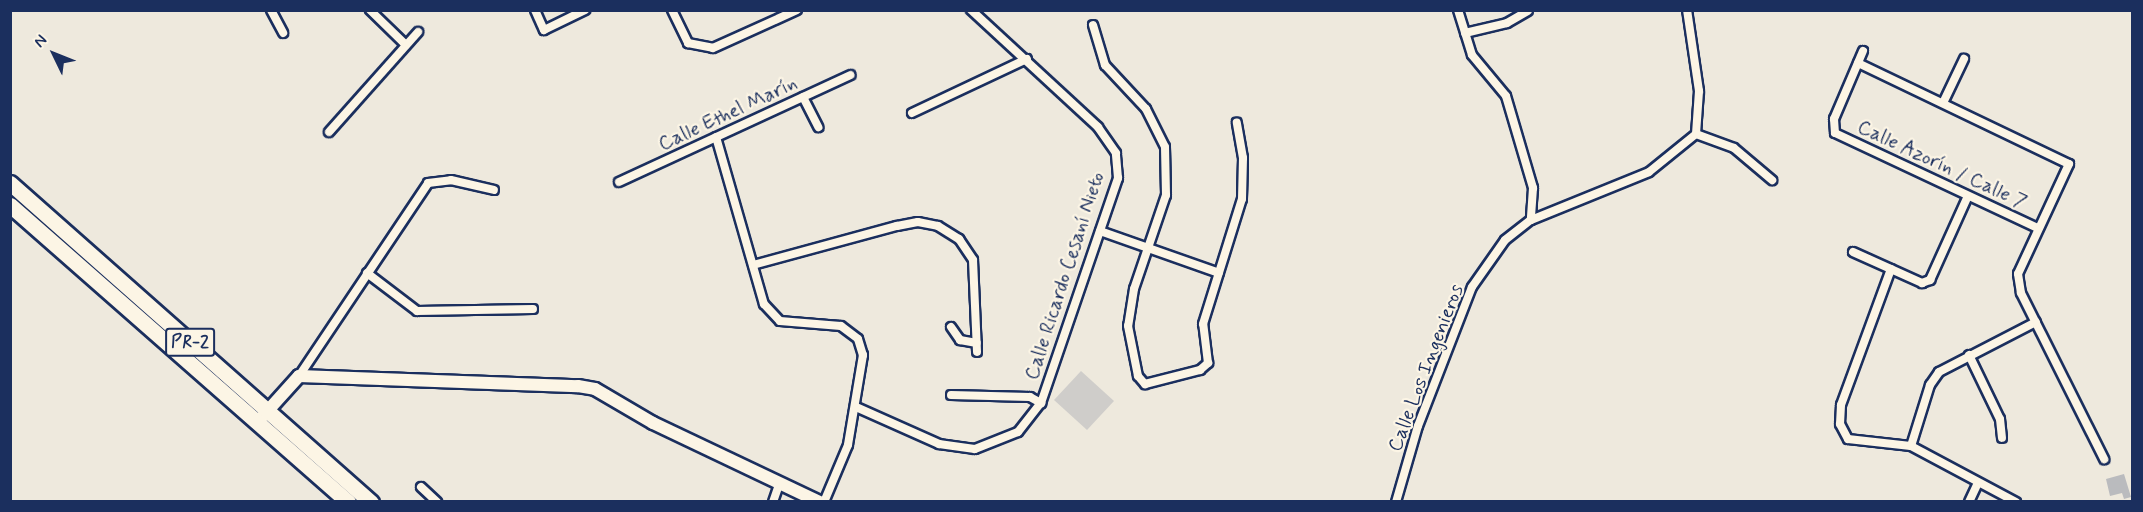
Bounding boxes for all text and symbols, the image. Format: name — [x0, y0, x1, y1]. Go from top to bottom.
north arrow — [24, 24, 84, 84]
text: N — [29, 30, 52, 52]
street label: Calle Ethel Marín — [655, 72, 801, 156]
street label: Calle Azorín / Calle 7 — [1854, 115, 2030, 215]
street label: Calle Ricardo Cesaní Nieto — [1019, 165, 1111, 387]
street label: Calle Los Ingenieros — [1383, 281, 1469, 455]
road number: PR-2 — [164, 327, 216, 357]

